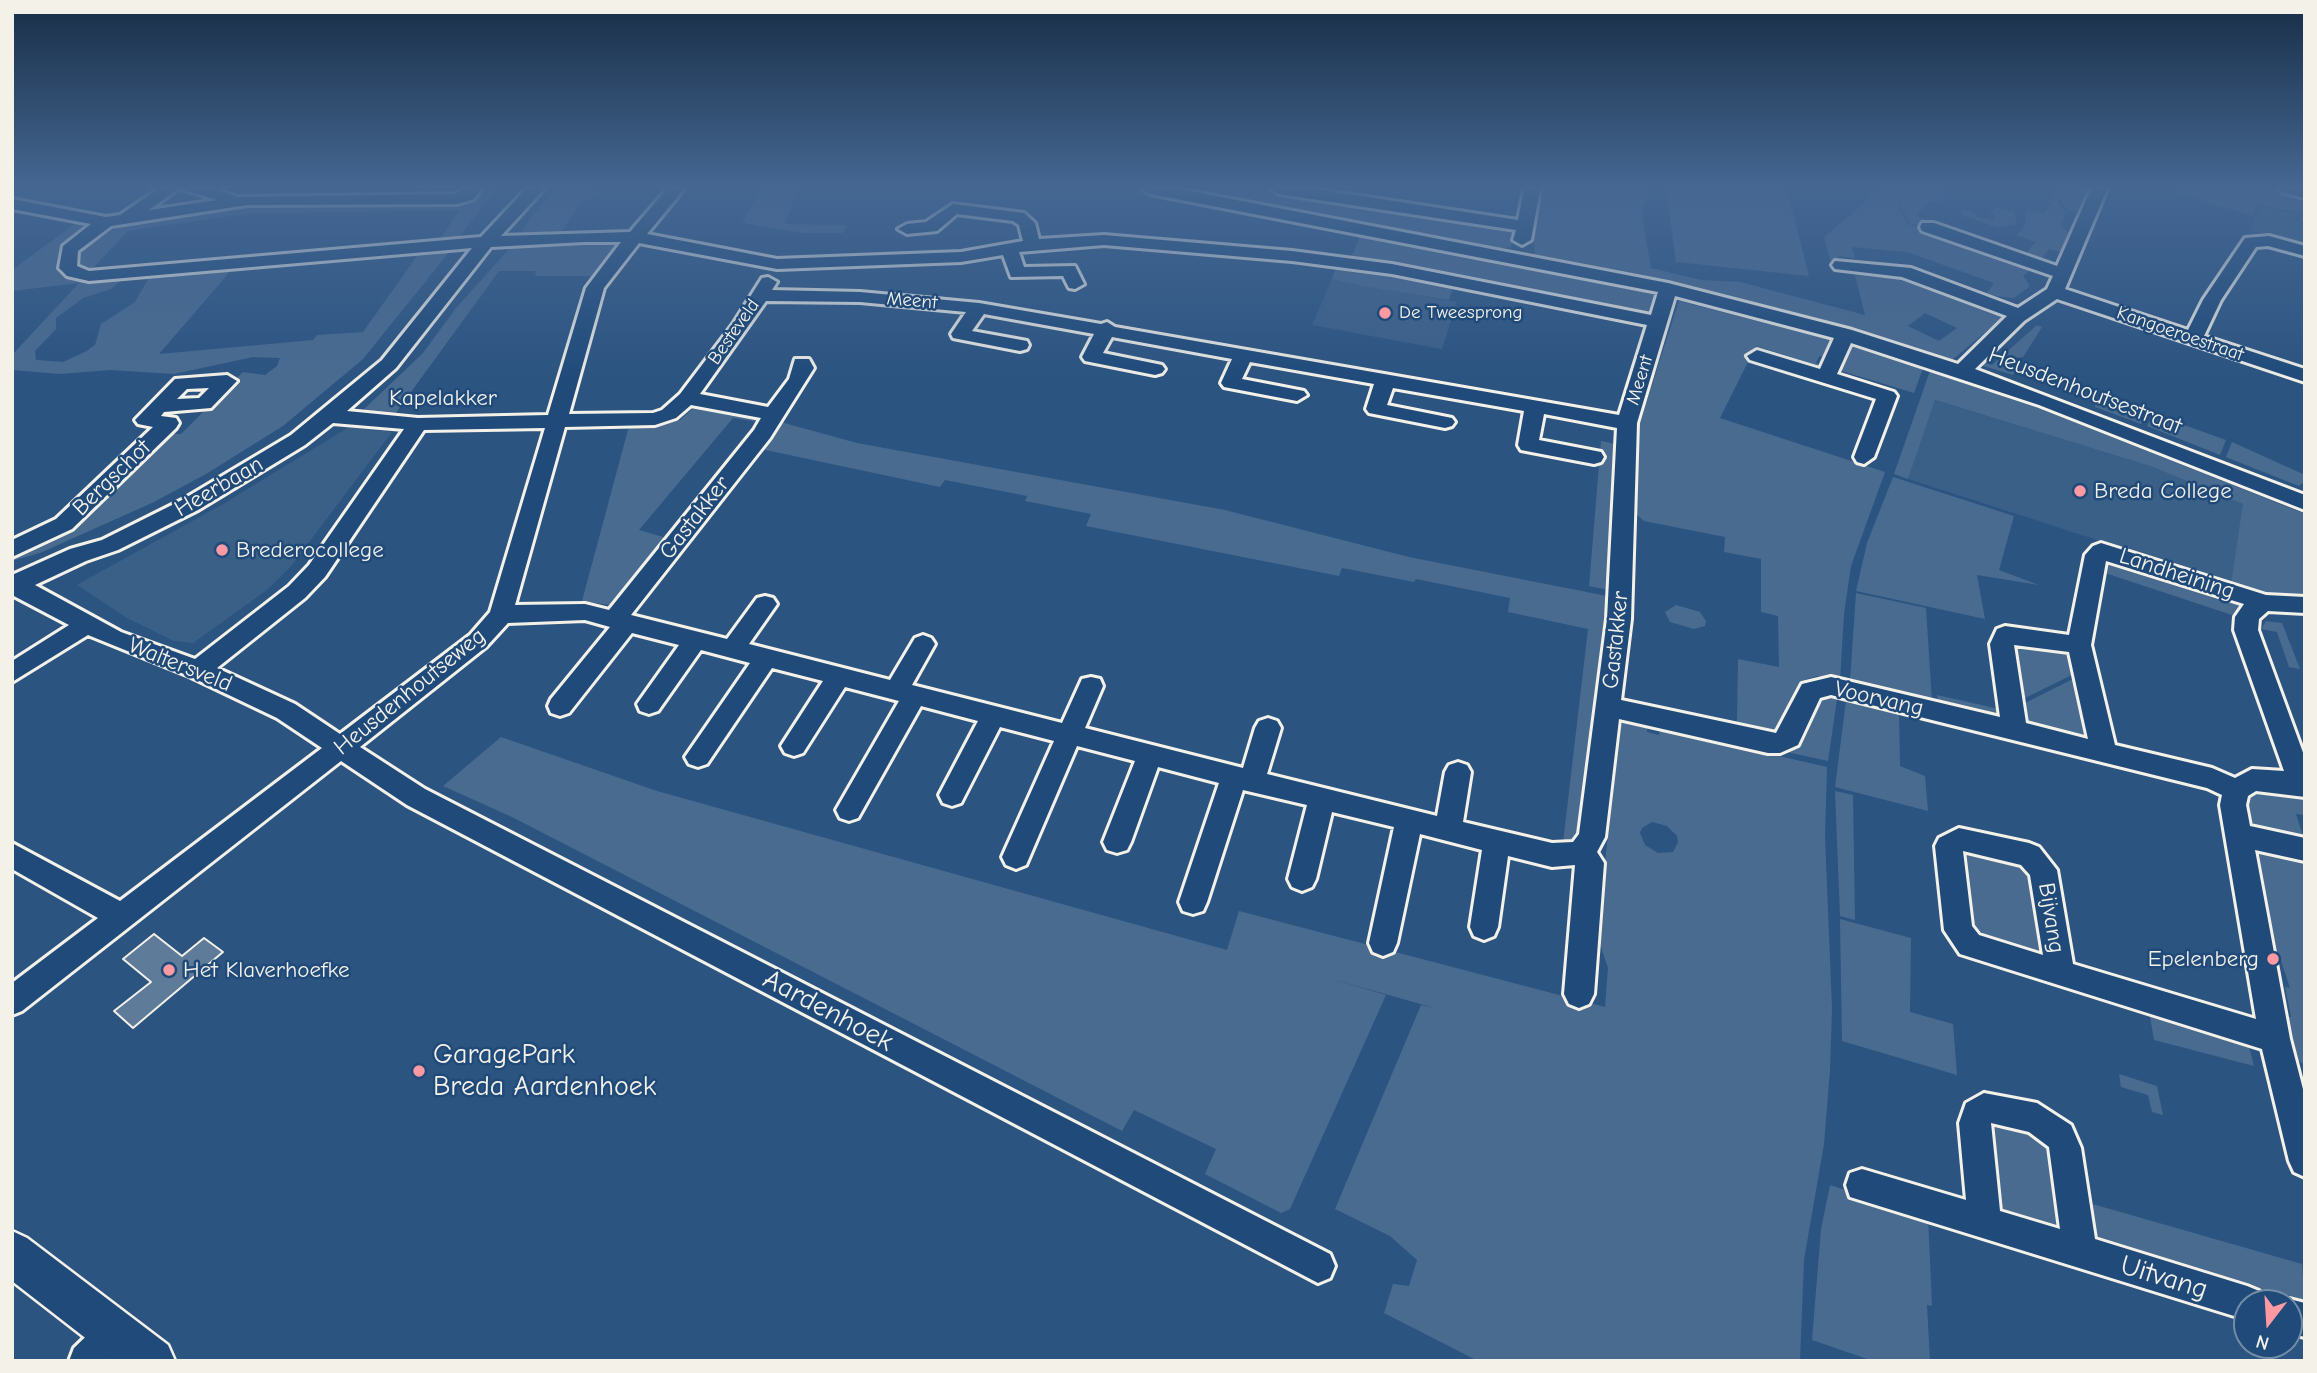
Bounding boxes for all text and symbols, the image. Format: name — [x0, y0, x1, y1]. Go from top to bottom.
street label: Meent — [886, 287, 938, 315]
street label: Besteveld — [703, 295, 765, 369]
place label: De Tweesprong — [1399, 302, 1523, 324]
street label: Kangoeroestraat — [2113, 302, 2247, 366]
marker: De Tweesprong — [1377, 305, 1393, 321]
street label: Heusdenhoutsestraat — [1984, 341, 2186, 441]
street label: Meent — [1622, 352, 1658, 408]
street label: Kapelakker — [389, 384, 497, 412]
street label: Bergschot — [67, 434, 157, 522]
street label: Heerbaan — [170, 451, 268, 523]
street label: Gastakker — [654, 471, 736, 565]
place label: Breda College — [2094, 477, 2232, 505]
marker: Breda College — [2072, 483, 2088, 499]
place label: Brederocollege — [236, 536, 384, 564]
marker: Brederocollege — [214, 542, 230, 558]
street label: Landheining — [2116, 542, 2238, 606]
street label: Gastakker — [1597, 590, 1635, 690]
street label: Heusdenhoutseweg — [329, 623, 491, 761]
street label: Waltersveld — [124, 632, 236, 698]
street label: Voorvang — [1832, 675, 1926, 723]
street label: Bijvang — [2032, 881, 2070, 955]
place label: Epelenberg — [2148, 945, 2259, 973]
marker: Epelenberg — [2265, 951, 2281, 967]
place label: Het Klaverhoefke — [183, 956, 350, 984]
marker: Het Klaverhoefke — [161, 962, 177, 978]
street label: Aardenhoek — [757, 963, 899, 1059]
place label: GaragePark Breda Aardenhoek — [433, 1038, 656, 1104]
marker: GaragePark Breda Aardenhoek — [411, 1063, 427, 1079]
street label: Uitvang — [2116, 1249, 2212, 1307]
north arrow — [2233, 1289, 2303, 1359]
text: N — [2253, 1330, 2272, 1355]

